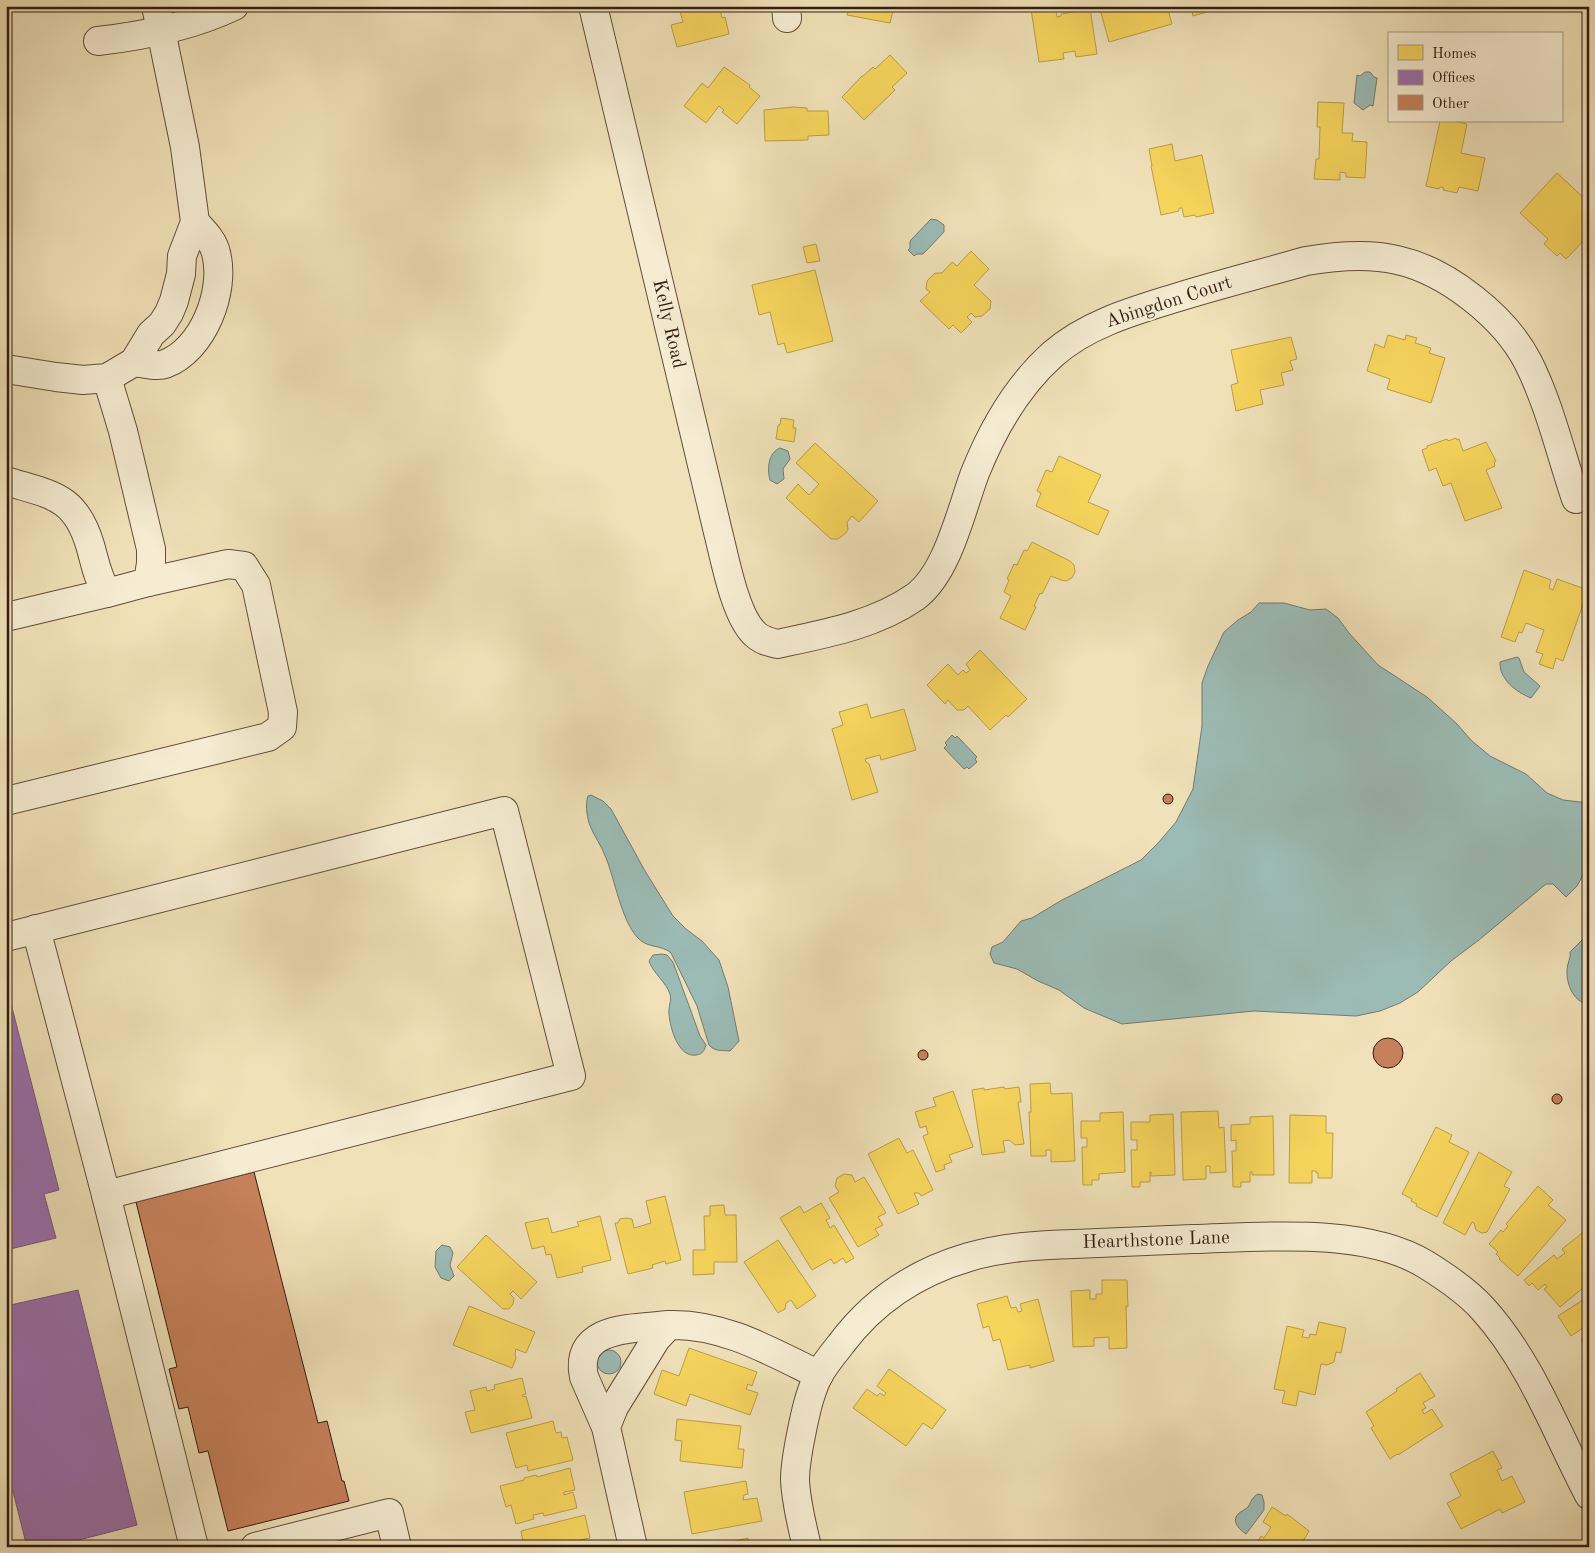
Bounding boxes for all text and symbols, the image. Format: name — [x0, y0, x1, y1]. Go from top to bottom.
legend — [1388, 32, 1562, 122]
text: Homes — [1432, 47, 1477, 62]
text: Offices — [1432, 71, 1475, 86]
text: Other — [1432, 97, 1469, 112]
street label: Abingdon Court — [1104, 274, 1234, 332]
street label: Kelly Road — [648, 277, 688, 371]
street label: Hearthstone Lane — [1082, 1229, 1230, 1253]

